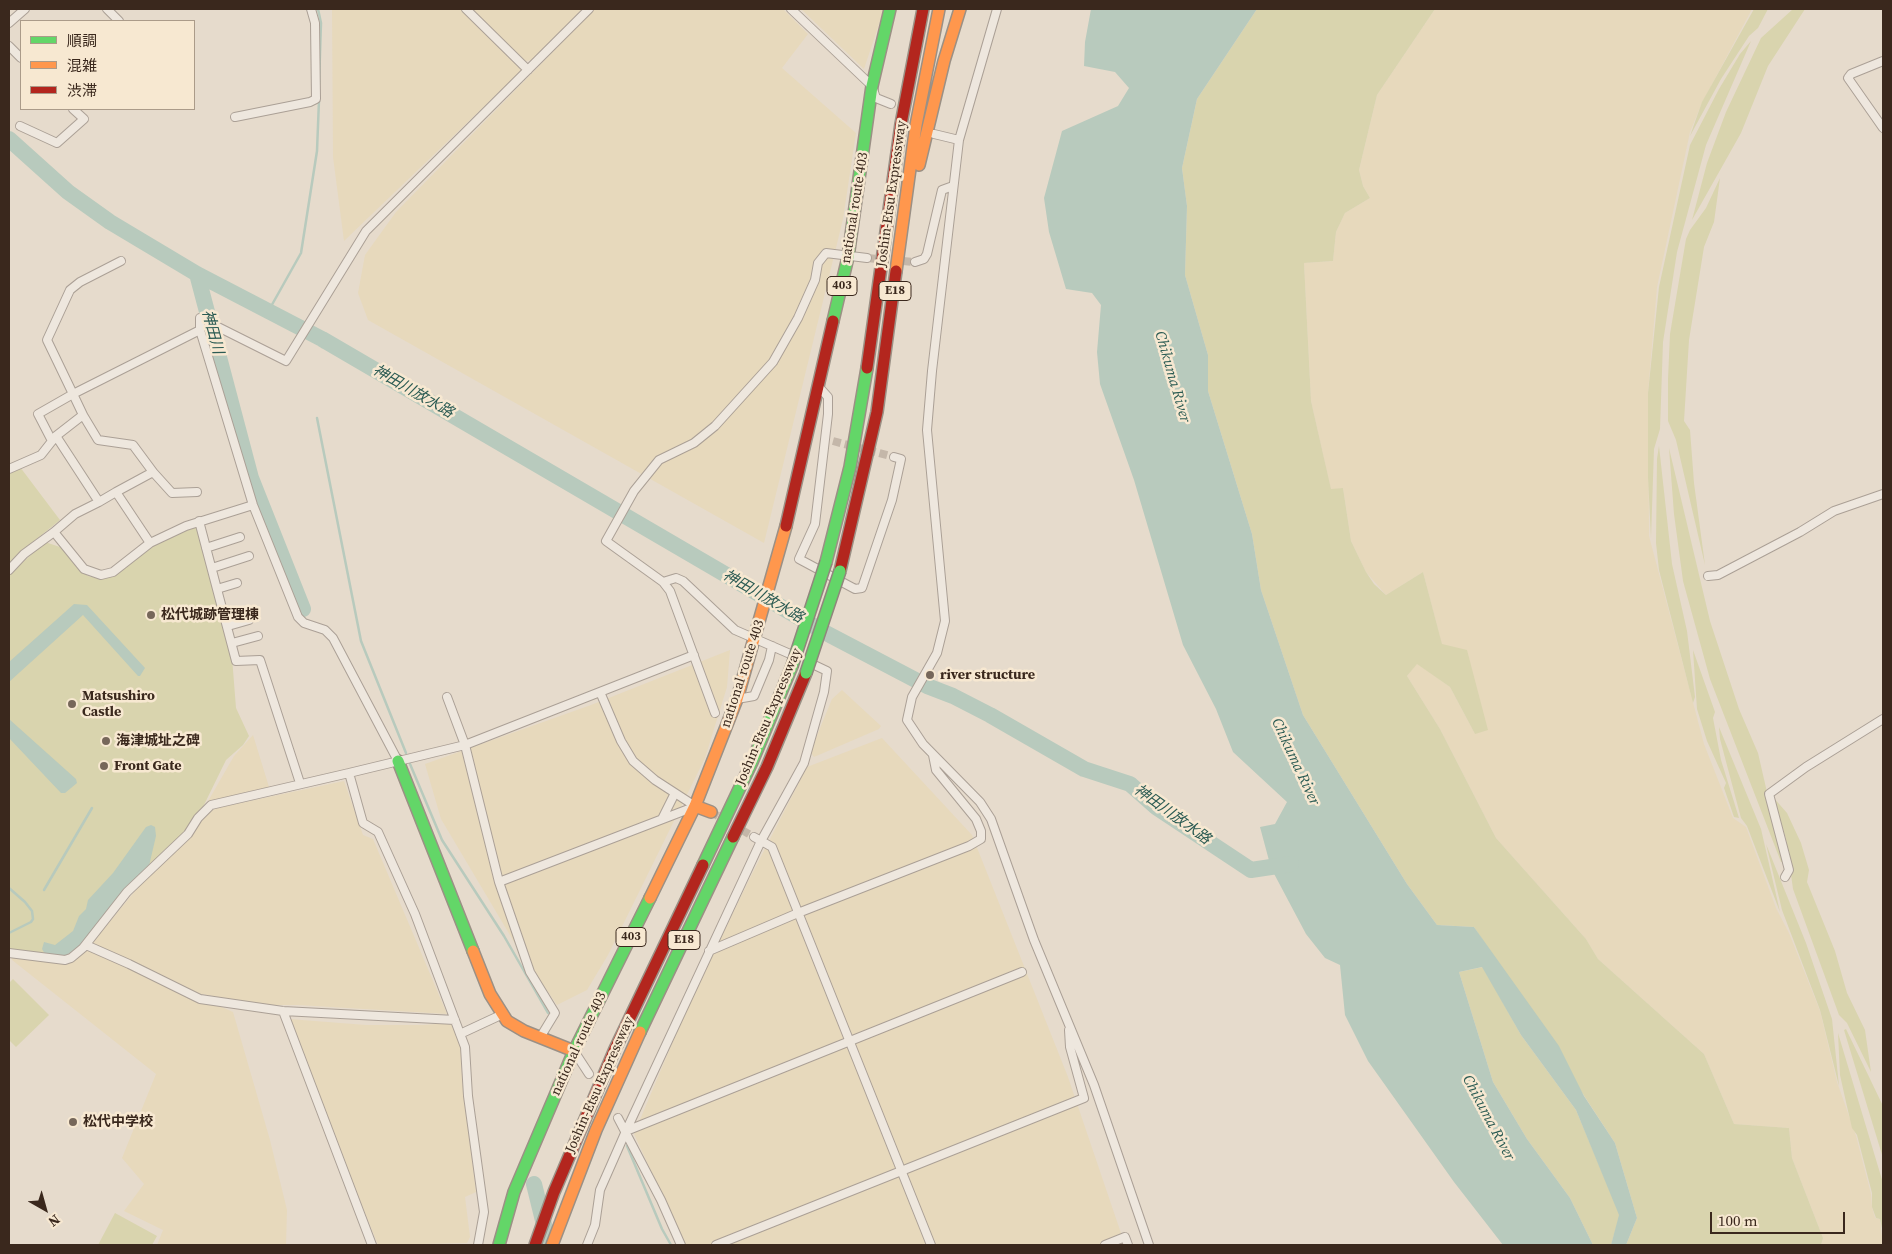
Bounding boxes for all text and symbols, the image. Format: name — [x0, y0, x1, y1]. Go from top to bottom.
legend — [20, 20, 195, 110]
text: 順調 — [67, 30, 97, 51]
text: 混雑 — [67, 55, 97, 76]
text: 渋滞 — [67, 80, 97, 101]
street label: Joshin-Etsu Expressway — [873, 120, 911, 268]
street label: national route 403 — [838, 151, 872, 265]
road number: 403 — [827, 276, 857, 296]
road number: E18 — [879, 282, 911, 300]
water label: 神田川 — [197, 308, 227, 356]
water label: Chikuma River — [1150, 329, 1194, 425]
water label: 神田川放水路 — [370, 362, 456, 422]
water label: 神田川放水路 — [720, 567, 806, 627]
place label: 松代城跡管理棟 — [161, 607, 259, 623]
marker: 松代城跡管理棟 — [145, 609, 157, 621]
street label: national route 403 — [718, 618, 768, 730]
street label: Joshin-Etsu Expressway — [732, 646, 806, 788]
place label: river structure — [940, 667, 1035, 683]
marker: river structure — [924, 669, 936, 681]
place label: Matsushiro Castle — [82, 688, 155, 720]
marker: Matsushiro Castle — [66, 698, 78, 710]
water label: Chikuma River — [1267, 716, 1323, 808]
place label: 海津城址之碑 — [116, 733, 200, 749]
marker: 海津城址之碑 — [100, 735, 112, 747]
place label: Front Gate — [114, 758, 181, 774]
marker: Front Gate — [98, 760, 110, 772]
water label: 神田川放水路 — [1130, 781, 1214, 849]
road number: 403 — [616, 928, 646, 946]
road number: E18 — [668, 930, 700, 950]
street label: national route 403 — [548, 989, 610, 1099]
street label: Joshin-Etsu Expressway — [562, 1014, 638, 1156]
water label: Chikuma River — [1458, 1072, 1518, 1164]
place label: 松代中学校 — [83, 1114, 153, 1130]
marker: 松代中学校 — [67, 1116, 79, 1128]
north arrow — [20, 1184, 70, 1234]
scale bar — [1712, 1202, 1847, 1234]
text: N — [44, 1210, 64, 1232]
text: 100 m — [1718, 1210, 1758, 1231]

